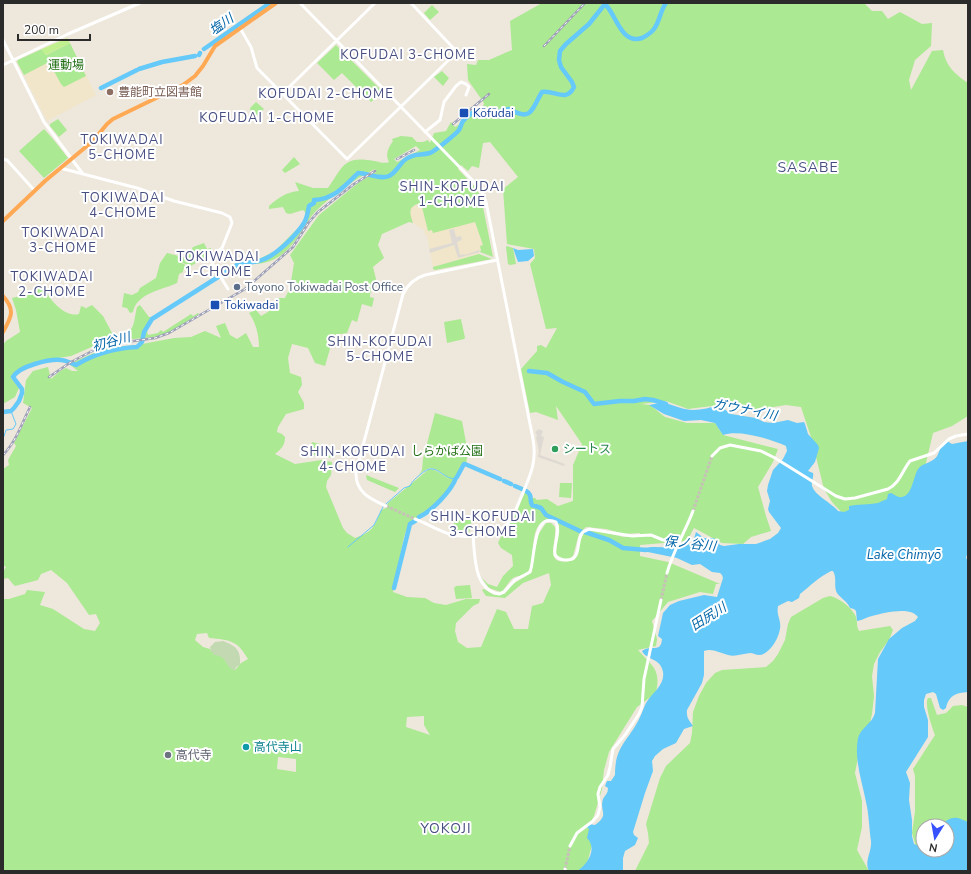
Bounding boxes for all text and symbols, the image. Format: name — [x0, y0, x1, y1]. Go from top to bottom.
water label: 塩川 — [206, 9, 239, 40]
scale bar — [18, 16, 90, 42]
text: 200 m — [24, 22, 59, 38]
district label: KOFUDAI 3-CHOME — [340, 46, 476, 64]
park label: 運動場 — [48, 57, 84, 73]
place label: 豊能町立図書館 — [118, 84, 202, 100]
district label: KOFUDAI 2-CHOME — [258, 85, 394, 103]
marker: 豊能町立図書館 — [105, 87, 115, 97]
place label: Kōfūdai — [473, 105, 514, 121]
marker: Kōfūdai — [458, 107, 470, 119]
district label: KOFUDAI 1-CHOME — [199, 109, 335, 127]
district label: TOKIWADAI 5-CHOME — [80, 131, 164, 164]
district label: SASABE — [777, 158, 839, 177]
district label: SHIN-KOFUDAI 1-CHOME — [400, 178, 504, 211]
district label: TOKIWADAI 4-CHOME — [81, 189, 165, 222]
district label: TOKIWADAI 3-CHOME — [21, 224, 105, 257]
district label: TOKIWADAI 1-CHOME — [176, 248, 260, 281]
district label: TOKIWADAI 2-CHOME — [10, 268, 94, 301]
place label: Toyono Tokiwadai Post Office — [245, 279, 403, 295]
marker: Toyono Tokiwadai Post Office — [232, 282, 242, 292]
place label: Tokiwadai — [224, 297, 278, 313]
marker: Tokiwadai — [209, 299, 221, 311]
water label: 初谷川 — [90, 328, 134, 356]
district label: SHIN-KOFUDAI 5-CHOME — [328, 333, 432, 366]
water label: ガウナイ川 — [711, 395, 780, 425]
place label: シートス — [563, 441, 611, 457]
district label: SHIN-KOFUDAI 4-CHOME — [301, 443, 405, 476]
park label: しらかば公園 — [411, 443, 483, 459]
marker: シートス — [550, 444, 560, 454]
district label: SHIN-KOFUDAI 3-CHOME — [431, 508, 535, 541]
water label: 保ノ谷川 — [663, 532, 719, 556]
water label: Lake Chimyō — [867, 546, 941, 564]
water label: 田尻川 — [687, 598, 731, 635]
place label: 高代寺山 — [254, 739, 302, 755]
marker: 高代寺山 — [241, 742, 251, 752]
place label: 高代寺 — [176, 747, 212, 763]
marker: 高代寺 — [163, 750, 173, 760]
north arrow — [915, 818, 955, 858]
district label: YOKOJI — [419, 819, 472, 838]
text: N — [928, 839, 939, 855]

